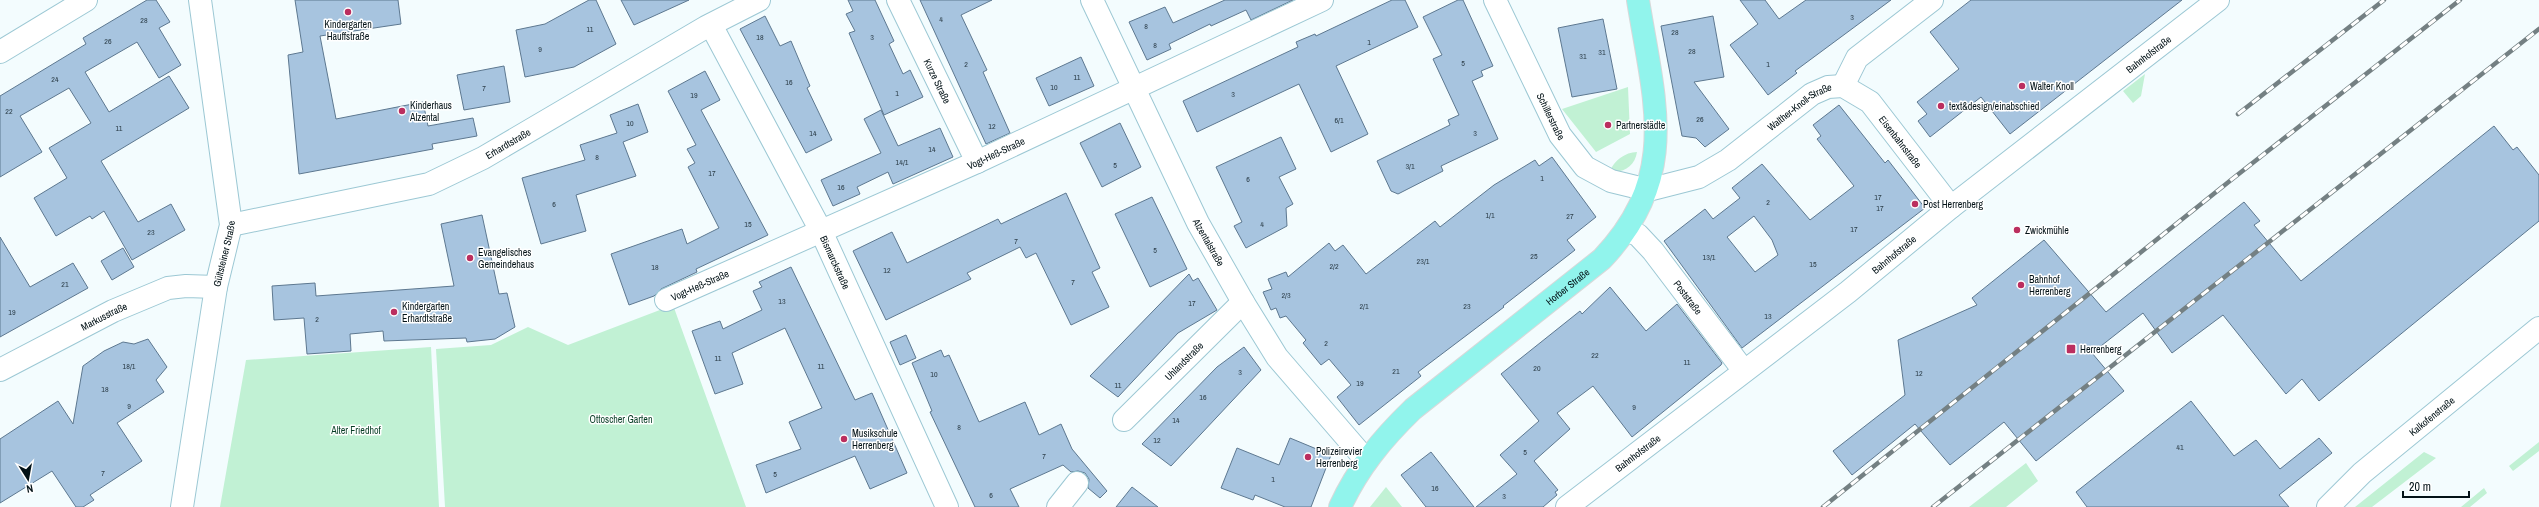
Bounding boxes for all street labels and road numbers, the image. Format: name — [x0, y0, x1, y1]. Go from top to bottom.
street label: Bahnhofstraße — [2123, 33, 2174, 76]
street label: Kurze Straße — [921, 57, 954, 106]
street label: Walther-Knoll-Straße — [1765, 81, 1832, 134]
street label: Schillerstraße — [1534, 91, 1568, 143]
street label: Eisenbahnstraße — [1876, 113, 1925, 171]
street label: Erhardtstraße — [483, 125, 533, 162]
street label: Vogt-Heß-Straße — [965, 134, 1027, 173]
street label: Alzentalstraße — [1189, 216, 1227, 269]
street label: Gültsteiner Straße — [210, 220, 238, 288]
street label: Bahnhofstraße — [1869, 232, 1919, 277]
street label: Bismarckstraße — [817, 234, 853, 292]
street label: Horber Straße — [1543, 265, 1592, 308]
street label: Vogt-Heß-Straße — [669, 267, 731, 304]
street label: Poststraße — [1671, 278, 1705, 318]
street label: Markusstraße — [79, 300, 130, 334]
street label: Uhlandstraße — [1162, 339, 1206, 383]
street label: Kalkofenstraße — [2406, 394, 2458, 439]
street label: Bahnhofstraße — [1613, 432, 1664, 475]

